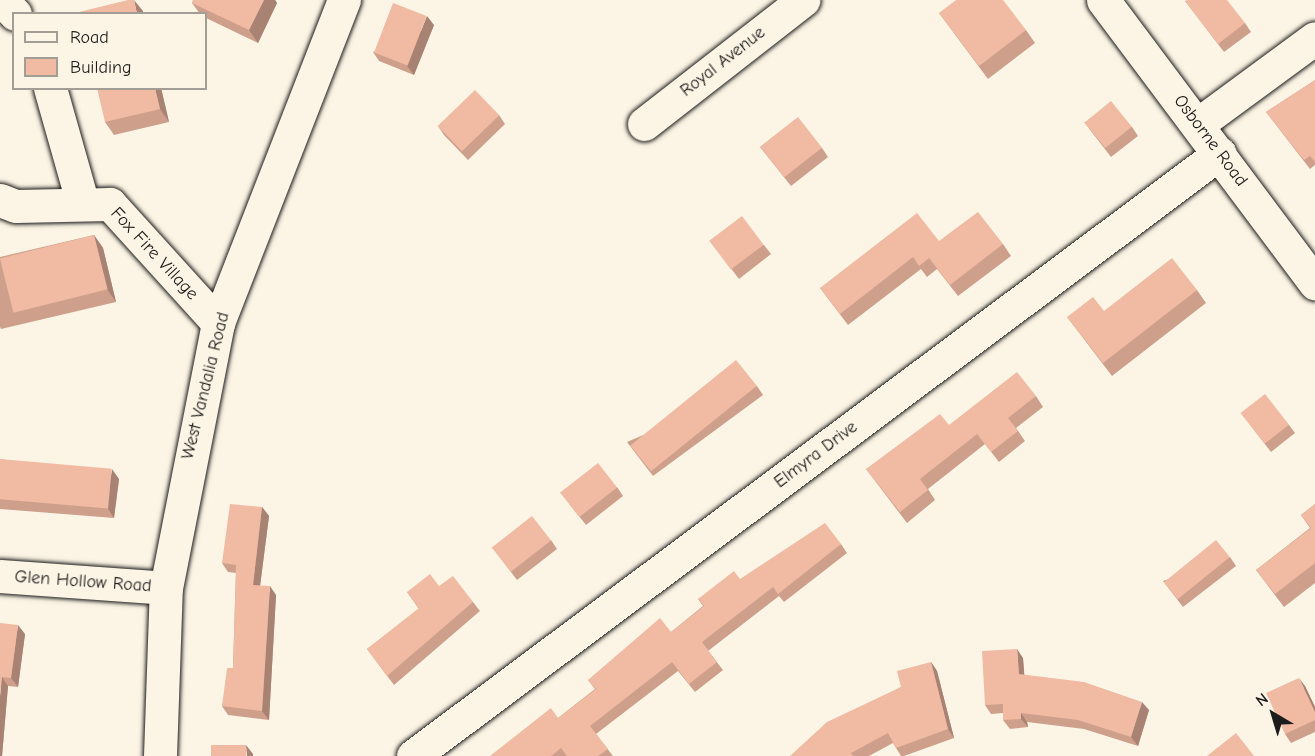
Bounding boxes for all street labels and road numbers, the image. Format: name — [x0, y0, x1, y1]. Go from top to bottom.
street label: Royal Avenue — [676, 22, 770, 102]
street label: Osborne Road — [1169, 91, 1251, 191]
street label: Fox Fire Village — [106, 203, 202, 305]
street label: West Vandalia Road — [177, 310, 235, 462]
street label: Elmyra Drive — [770, 417, 862, 493]
street label: Glen Hollow Road — [14, 566, 152, 598]

